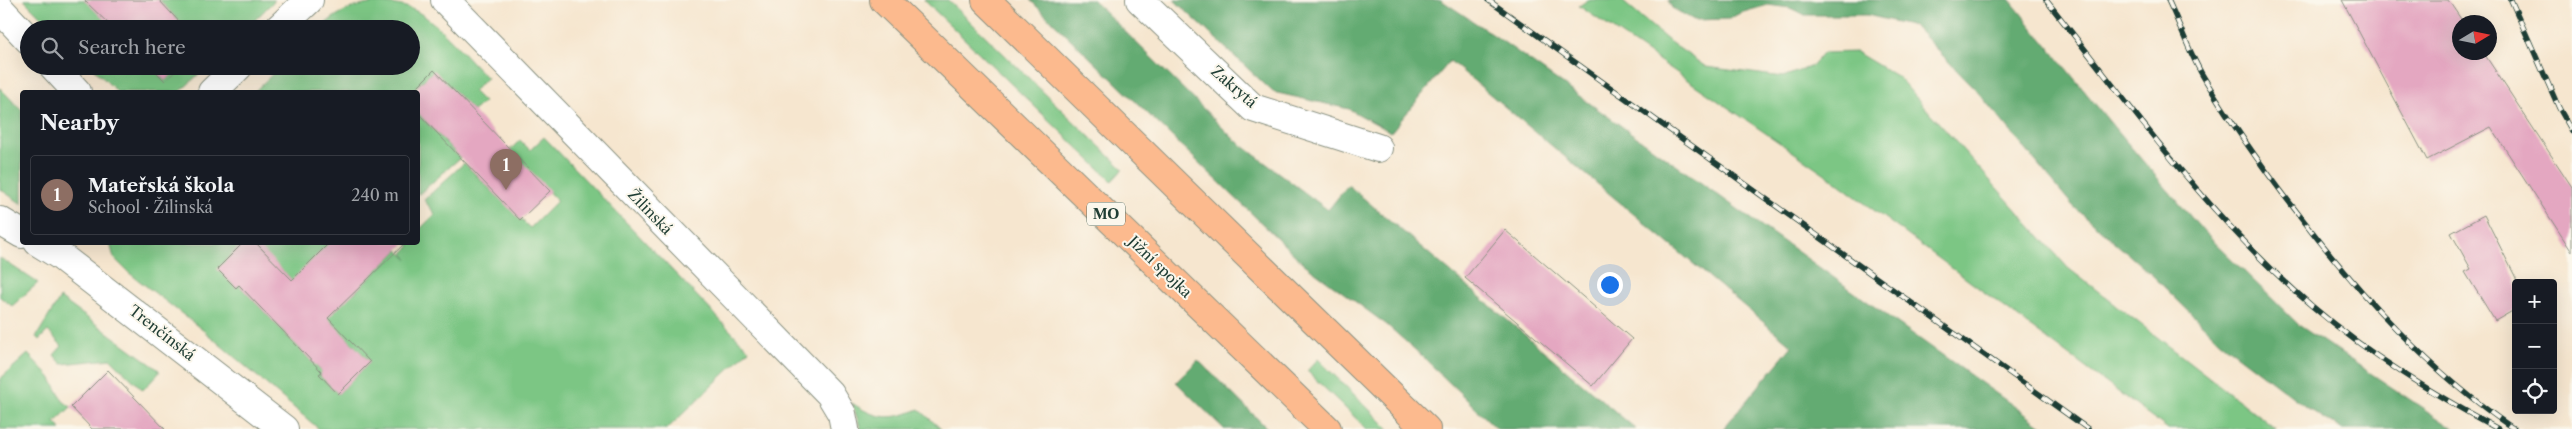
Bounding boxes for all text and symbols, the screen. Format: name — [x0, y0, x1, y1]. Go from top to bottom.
north arrow — [2452, 15, 2497, 60]
search box — [20, 20, 420, 75]
icon: search — [38, 34, 66, 62]
text: Search here — [78, 36, 186, 59]
street label: Zakrytá — [1207, 62, 1261, 112]
text: Nearby — [40, 110, 119, 135]
pin: 1 — [490, 149, 522, 190]
text: Mateřská škola — [88, 174, 235, 197]
text: 1 — [53, 185, 61, 205]
text: 240 m — [351, 185, 399, 205]
street label: Žilinská — [624, 185, 677, 238]
text: School · Žilinská — [88, 197, 213, 217]
road number: MO — [1087, 202, 1125, 225]
street label: Jižní spojka — [1123, 230, 1196, 302]
your location — [1597, 272, 1623, 298]
map controls — [2512, 279, 2557, 414]
button: + — [2512, 279, 2557, 324]
street label: Trenčínská — [125, 301, 199, 364]
button: − — [2512, 324, 2557, 369]
button: locate — [2512, 369, 2557, 414]

